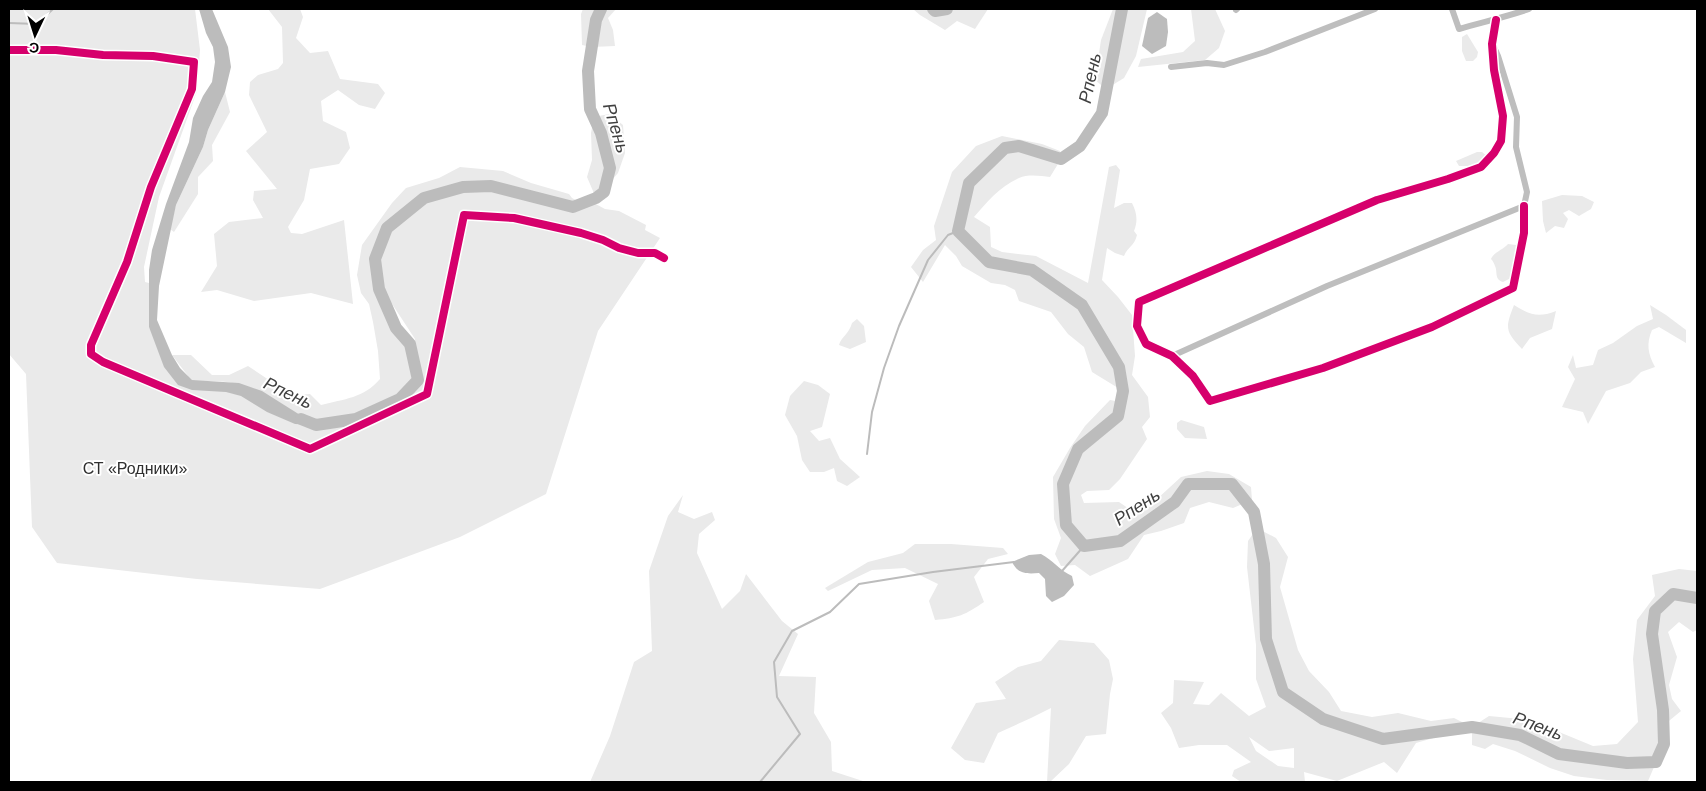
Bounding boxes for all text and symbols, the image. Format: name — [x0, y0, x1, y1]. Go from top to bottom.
north arrow — [10, 10, 60, 60]
text: С — [28, 40, 40, 56]
water label: Рпень — [1075, 51, 1105, 105]
water label: Рпень — [599, 101, 633, 155]
water label: Рпень — [261, 373, 315, 413]
park label: СТ «Родники» — [83, 460, 187, 477]
water label: Рпень — [1110, 484, 1164, 530]
water label: Рпень — [1510, 708, 1566, 744]

